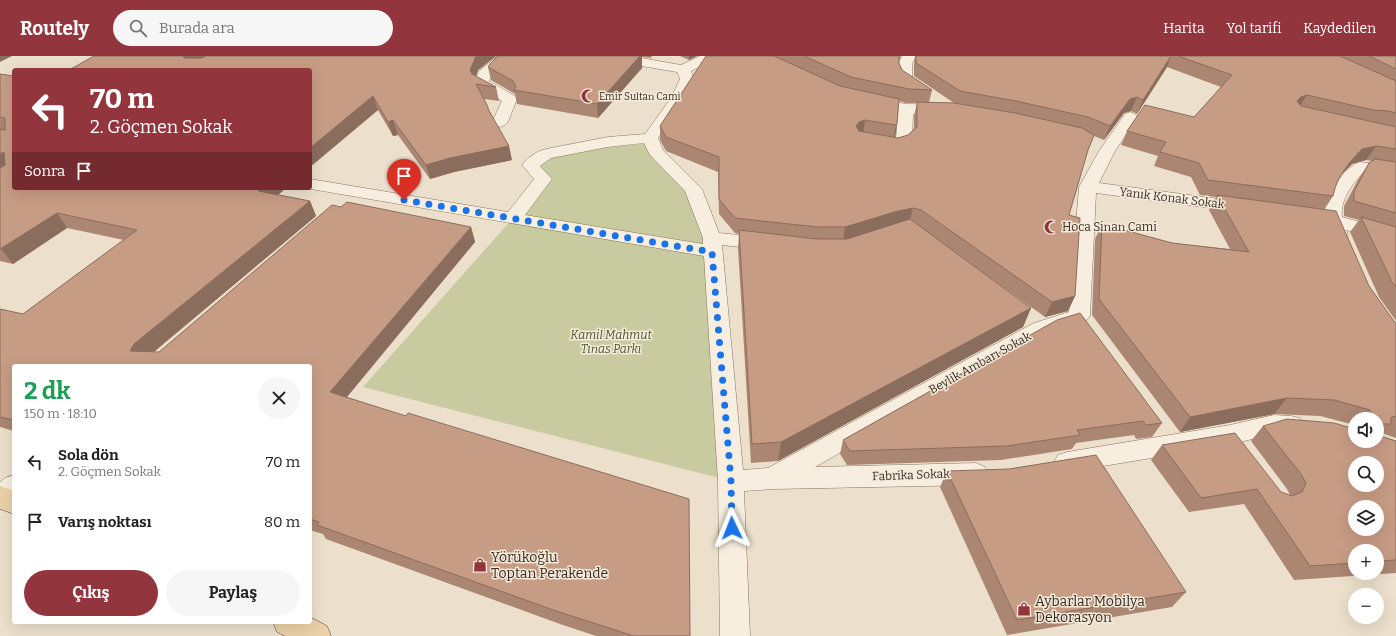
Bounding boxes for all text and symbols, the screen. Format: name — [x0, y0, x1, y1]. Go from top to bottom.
search box — [113, 10, 393, 46]
text: Routely — [20, 17, 89, 40]
icon: search — [127, 17, 149, 39]
text: Burada ara — [159, 19, 235, 37]
text: Harita — [1163, 20, 1205, 37]
text: Yol tarifi — [1227, 20, 1281, 37]
text: Kaydedilen — [1303, 20, 1376, 37]
text: 70 m — [90, 82, 154, 115]
icon: left — [24, 84, 76, 136]
mosque icon: Emir Sultan Cami — [580, 88, 596, 104]
place label: Emir Sultan Cami — [599, 91, 681, 103]
text: 2. Göçmen Sokak — [90, 116, 232, 138]
pin — [387, 159, 421, 200]
icon: arrive — [73, 160, 95, 182]
text: Sonra — [24, 162, 65, 180]
icon: arrive — [393, 165, 415, 187]
street label: Yanık Konak Sokak — [1119, 185, 1225, 211]
mosque icon: Hoca Sinan Cami — [1043, 219, 1059, 235]
place label: Hoca Sinan Cami — [1062, 220, 1157, 234]
park label: Kamil Mahmut Tınas Parkı — [570, 328, 653, 356]
street label: Beylik Ambarı Sokak — [927, 329, 1034, 397]
text: 2 dk — [24, 377, 71, 405]
button: close — [258, 377, 300, 419]
text: 150 m · 18:10 — [24, 406, 97, 421]
map controls — [1348, 412, 1384, 624]
button: sound — [1348, 412, 1384, 448]
text: Sola dön — [58, 446, 119, 464]
icon: left — [24, 451, 46, 473]
text: 70 m — [266, 453, 300, 471]
button: search — [1348, 456, 1384, 492]
text: 2. Göçmen Sokak — [58, 464, 161, 479]
street label: Fabrika Sokak — [872, 467, 950, 483]
button: layers — [1348, 500, 1384, 536]
position arrow — [711, 507, 753, 549]
icon: arrive — [24, 511, 46, 533]
text: Varış noktası — [58, 513, 151, 531]
text: 80 m — [264, 513, 300, 531]
button: + — [1348, 544, 1384, 580]
place label: Yörükoğlu Toptan Perakende — [491, 549, 608, 582]
shop icon: Yörükoğlu Toptan Perakende — [472, 557, 488, 573]
button: Çıkış — [24, 570, 158, 616]
button: Paylaş — [166, 570, 300, 616]
button: − — [1348, 588, 1384, 624]
place label: Aybarlar Mobilya Dekorasyon — [1035, 593, 1145, 626]
shop icon: Aybarlar Mobilya Dekorasyon — [1016, 601, 1032, 617]

